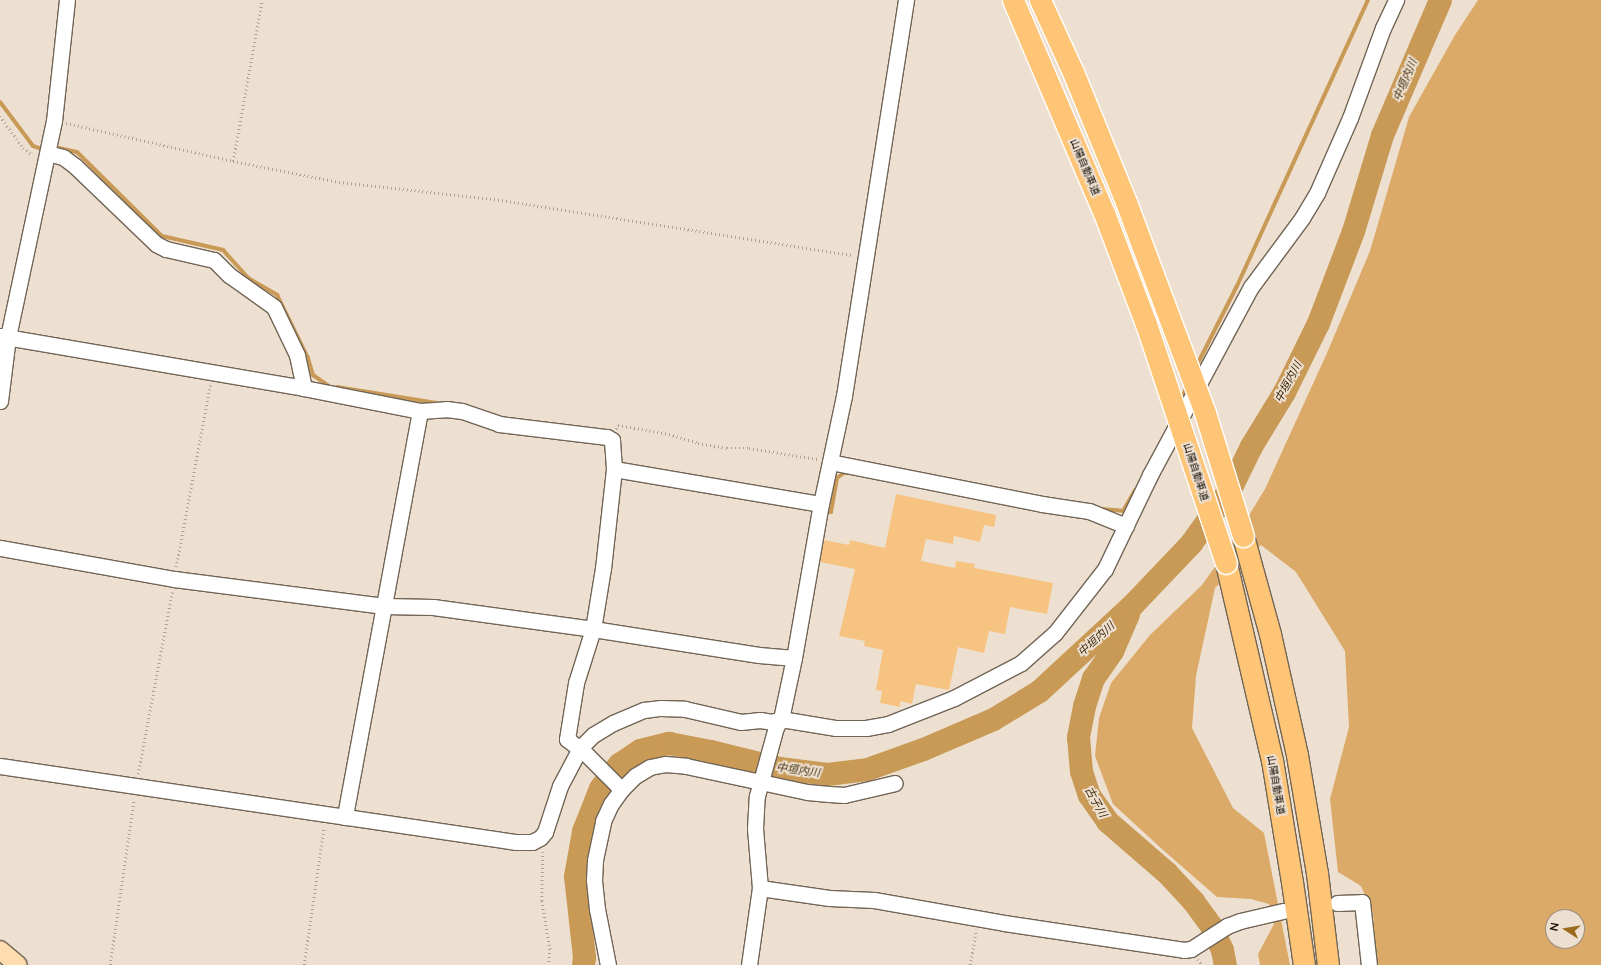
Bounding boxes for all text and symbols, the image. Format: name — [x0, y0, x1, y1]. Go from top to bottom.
water label: 中垣内川 — [1390, 57, 1420, 103]
street label: 山陽自動車道 — [1068, 137, 1102, 197]
water label: 中垣内川 — [1272, 359, 1304, 405]
street label: 山陽自動車道 — [1181, 442, 1211, 502]
water label: 中垣内川 — [1075, 619, 1117, 659]
street label: 山陽自動車道 — [1265, 754, 1287, 816]
water label: 中垣内川 — [775, 760, 821, 780]
water label: 古子川 — [1082, 784, 1110, 820]
north arrow — [1545, 909, 1585, 949]
text: N — [1547, 921, 1561, 932]

